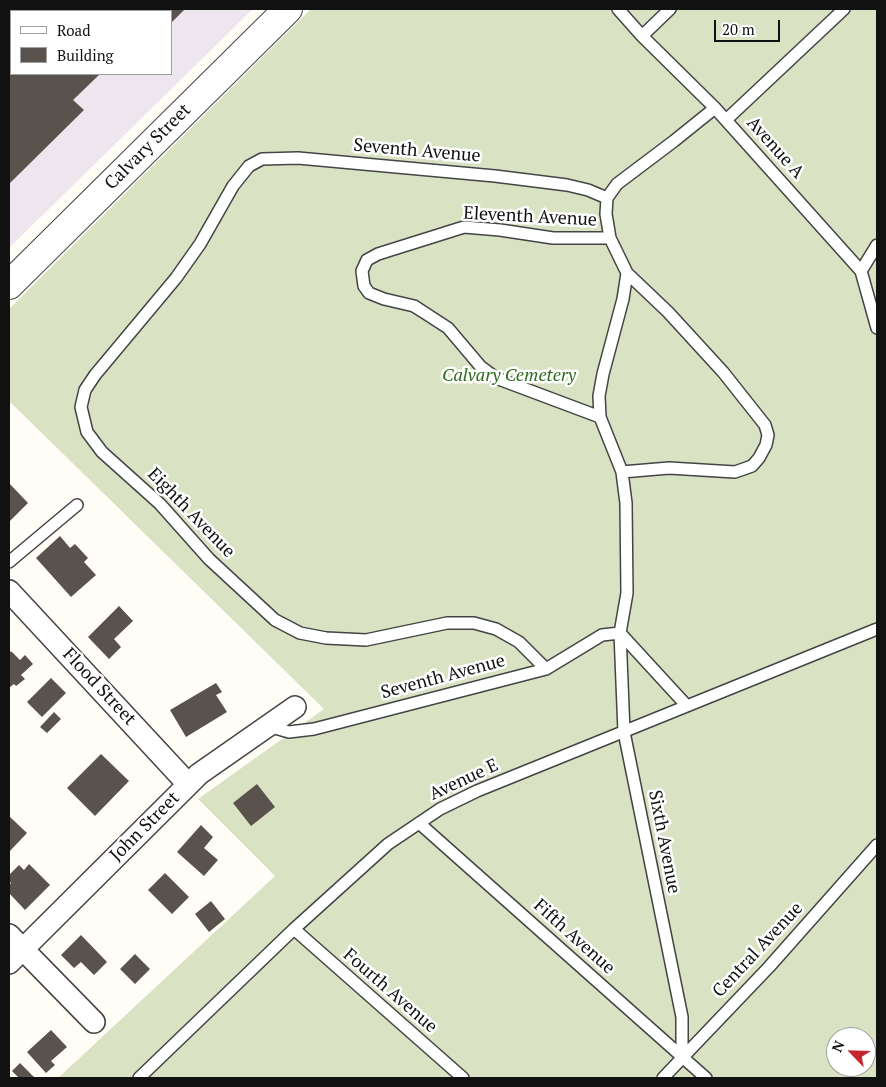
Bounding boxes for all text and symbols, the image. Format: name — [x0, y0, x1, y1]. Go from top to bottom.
legend — [10, 10, 172, 75]
scale bar — [716, 10, 782, 42]
text: 20 m — [722, 19, 755, 39]
text: Road — [57, 20, 90, 40]
text: Building — [57, 45, 114, 65]
street label: Calvary Street — [100, 99, 196, 195]
street label: Avenue A — [742, 113, 808, 183]
street label: Seventh Avenue — [353, 135, 481, 167]
street label: Eleventh Avenue — [463, 203, 597, 231]
park label: Calvary Cemetery — [442, 365, 576, 387]
street label: Eighth Avenue — [143, 464, 239, 562]
street label: Flood Street — [58, 644, 140, 730]
street label: Seventh Avenue — [379, 650, 507, 704]
street label: Avenue E — [426, 755, 502, 805]
street label: John Street — [106, 788, 184, 866]
street label: Sixth Avenue — [643, 788, 685, 896]
street label: Fifth Avenue — [529, 895, 619, 979]
street label: Central Avenue — [708, 898, 808, 1002]
street label: Fourth Avenue — [339, 944, 441, 1038]
north arrow — [826, 1027, 876, 1077]
text: N — [827, 1037, 849, 1055]

